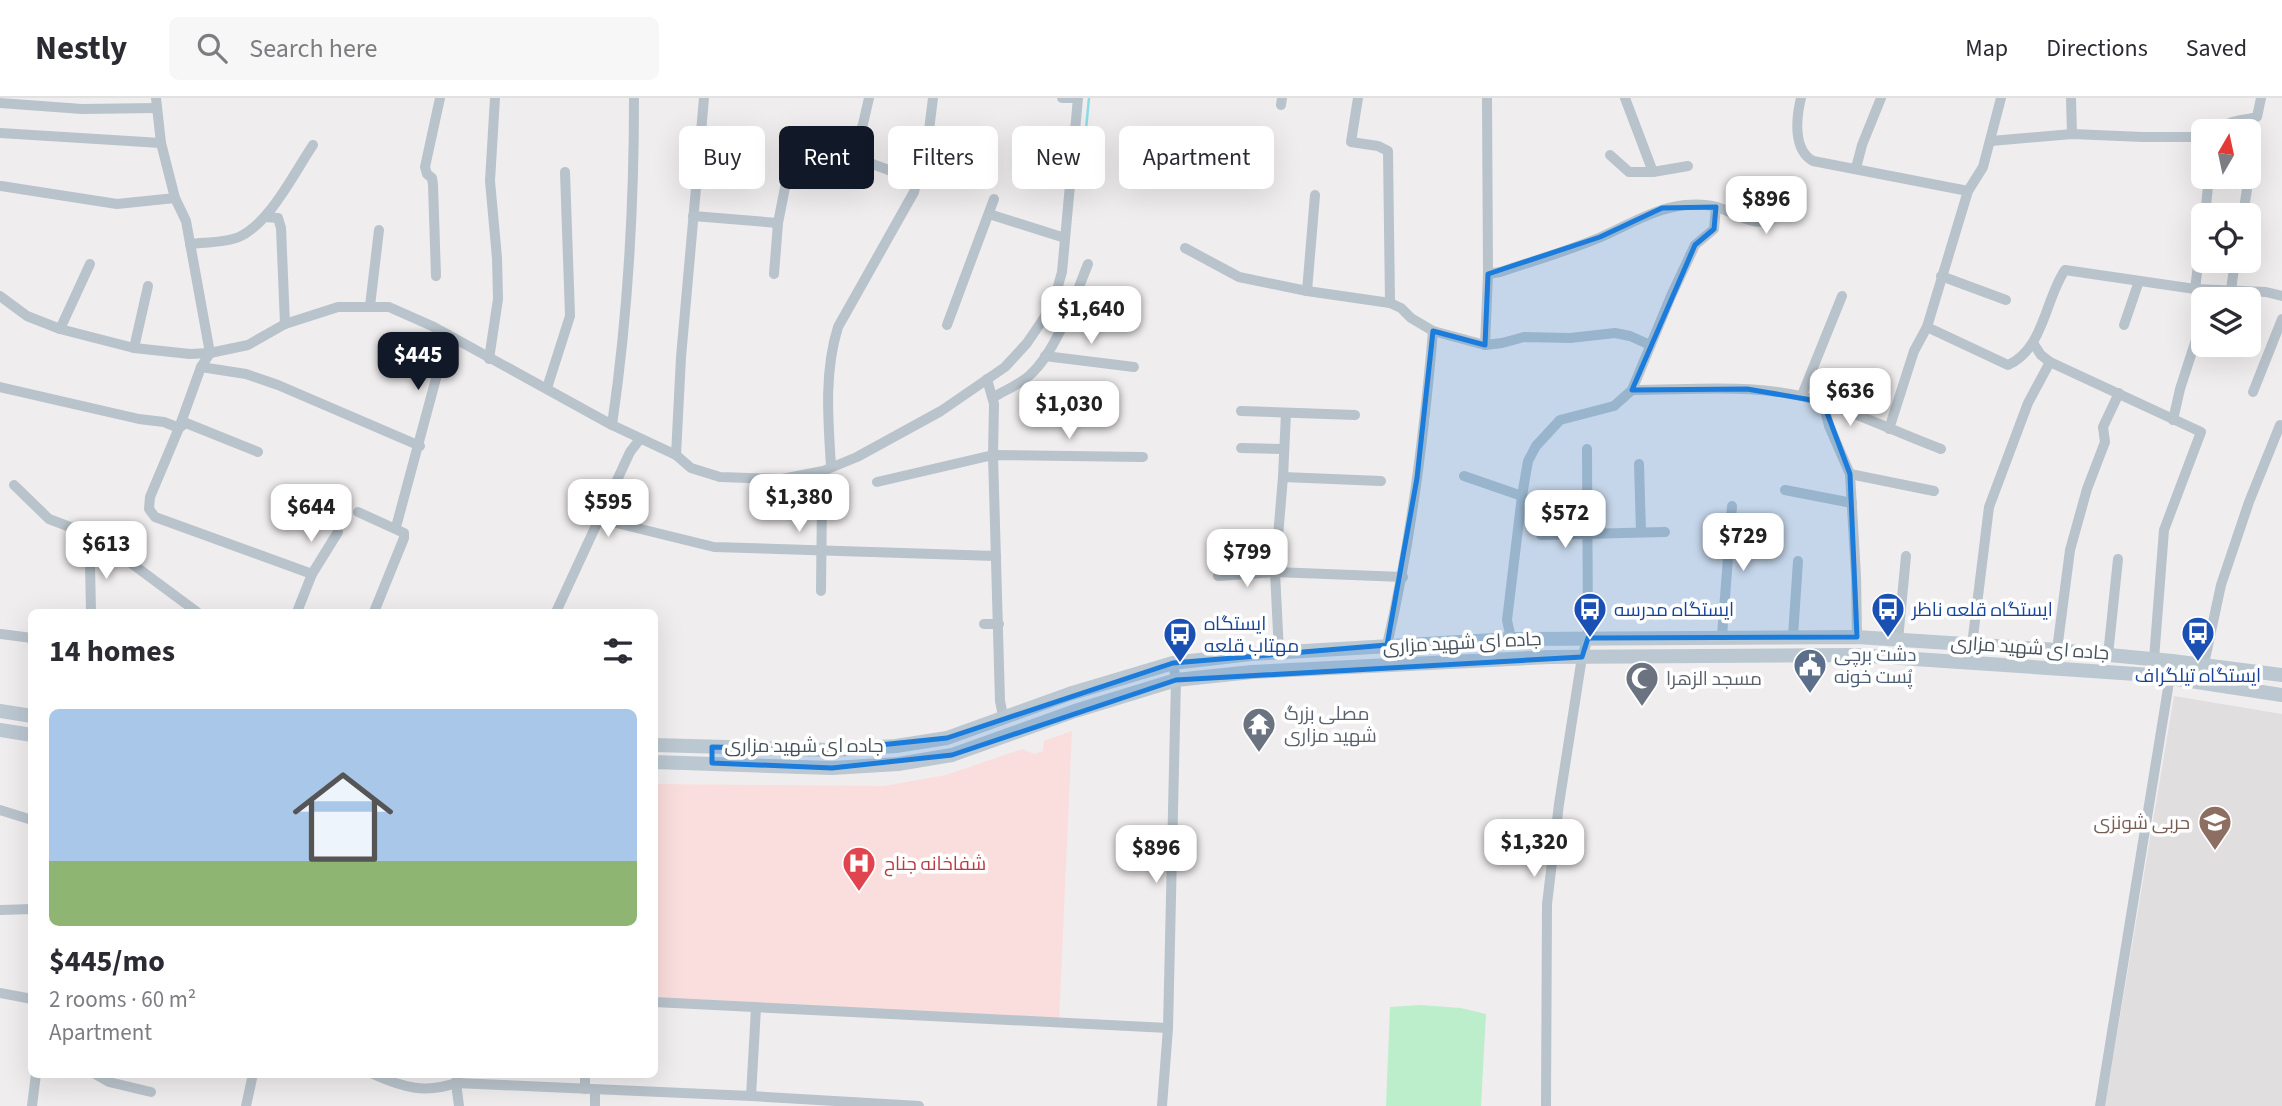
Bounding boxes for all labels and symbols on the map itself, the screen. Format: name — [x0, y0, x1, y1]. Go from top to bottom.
north arrow — [2191, 119, 2261, 189]
pin: $896 — [1725, 176, 1807, 236]
pin: $1,640 — [1034, 286, 1148, 346]
pin: $445 — [377, 332, 459, 392]
pin: $636 — [1809, 368, 1891, 428]
pin: $1,030 — [1012, 382, 1126, 441]
pin: $1,380 — [742, 474, 856, 534]
pin: $595 — [567, 480, 649, 539]
pin: $644 — [270, 484, 352, 544]
pin: $572 — [1524, 490, 1606, 550]
pin: $729 — [1702, 514, 1784, 573]
pin: $613 — [65, 522, 147, 581]
pin: $799 — [1206, 530, 1288, 589]
bus stop icon: ایستگاه مدرسه — [1571, 590, 1609, 639]
bus stop icon: ایستگاه قلعه ناظر — [1869, 590, 1907, 639]
place label: ایستگاه مدرسه — [1614, 597, 1734, 624]
place label: ایستگاه قلعه ناظر — [1911, 597, 2053, 624]
place label: ایستگاه مهتاب قلعه — [1204, 611, 1299, 660]
bus stop icon: ایستگاه تیلگراف — [2179, 614, 2217, 663]
bus stop icon: ایستگاه مهتاب قلعه — [1161, 615, 1199, 664]
street label: جاده ای شهید مزاری — [1382, 626, 1542, 661]
street label: جاده ای شهید مزاری — [1950, 629, 2110, 668]
place label: دشت برچی پُست خونه — [1834, 642, 1916, 691]
public building icon: دشت برچی پُست خونه — [1791, 646, 1829, 695]
mosque icon: مسجد الزهرا — [1623, 659, 1661, 708]
place label: ایستگاه تیلگراف — [2135, 663, 2261, 690]
place label: مسجد الزهرا — [1666, 666, 1762, 693]
place label: مصلی بزرگ شهید مزاری — [1284, 701, 1377, 750]
temple icon: مصلی بزرگ شهید مزاری — [1240, 705, 1278, 754]
street label: جاده ای شهید مزاری — [725, 733, 884, 760]
school or university icon: حربی شونزی — [2196, 803, 2234, 852]
place label: حربی شونزی — [2094, 810, 2190, 837]
pin: $1,320 — [1477, 820, 1591, 879]
pin: $896 — [1115, 826, 1197, 885]
hospital icon: شفاخانه جناح — [840, 844, 878, 893]
place label: شفاخانه جناح — [884, 851, 986, 878]

